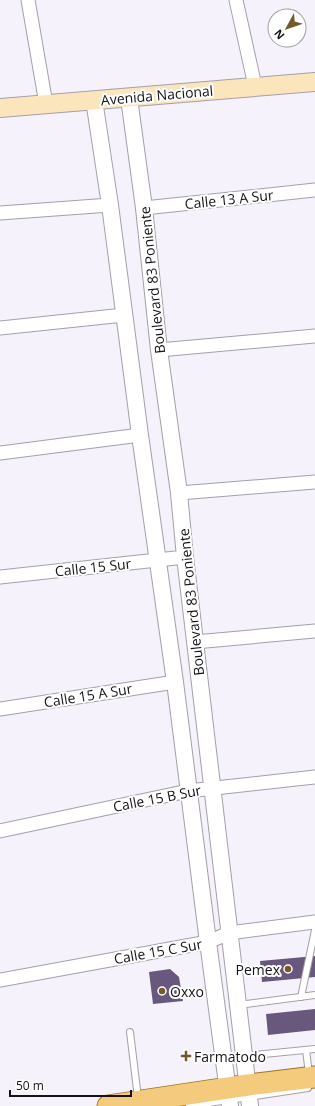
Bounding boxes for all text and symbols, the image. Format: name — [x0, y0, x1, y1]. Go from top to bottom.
north arrow — [267, 8, 307, 48]
text: N — [270, 26, 288, 43]
street label: Avenida Nacional — [100, 81, 214, 109]
street label: Calle 13 A Sur — [184, 185, 275, 213]
street label: Boulevard 83 Poniente — [135, 205, 169, 355]
street label: Boulevard 83 Poniente — [174, 527, 208, 677]
street label: Calle 15 Sur — [54, 554, 132, 580]
street label: Calle 15 A Sur — [42, 679, 134, 711]
street label: Calle 15 B Sur — [111, 780, 203, 816]
street label: Calle 15 C Sur — [112, 934, 204, 968]
place label: Pemex — [236, 960, 281, 979]
marker: Pemex — [283, 964, 293, 974]
place label: Oxxo — [170, 982, 204, 1001]
marker: Oxxo — [157, 986, 167, 996]
place label: Farmatodo — [194, 1047, 266, 1066]
marker: Farmatodo — [181, 1051, 191, 1061]
scale bar — [10, 1072, 131, 1098]
text: 50 m — [16, 1077, 44, 1094]

